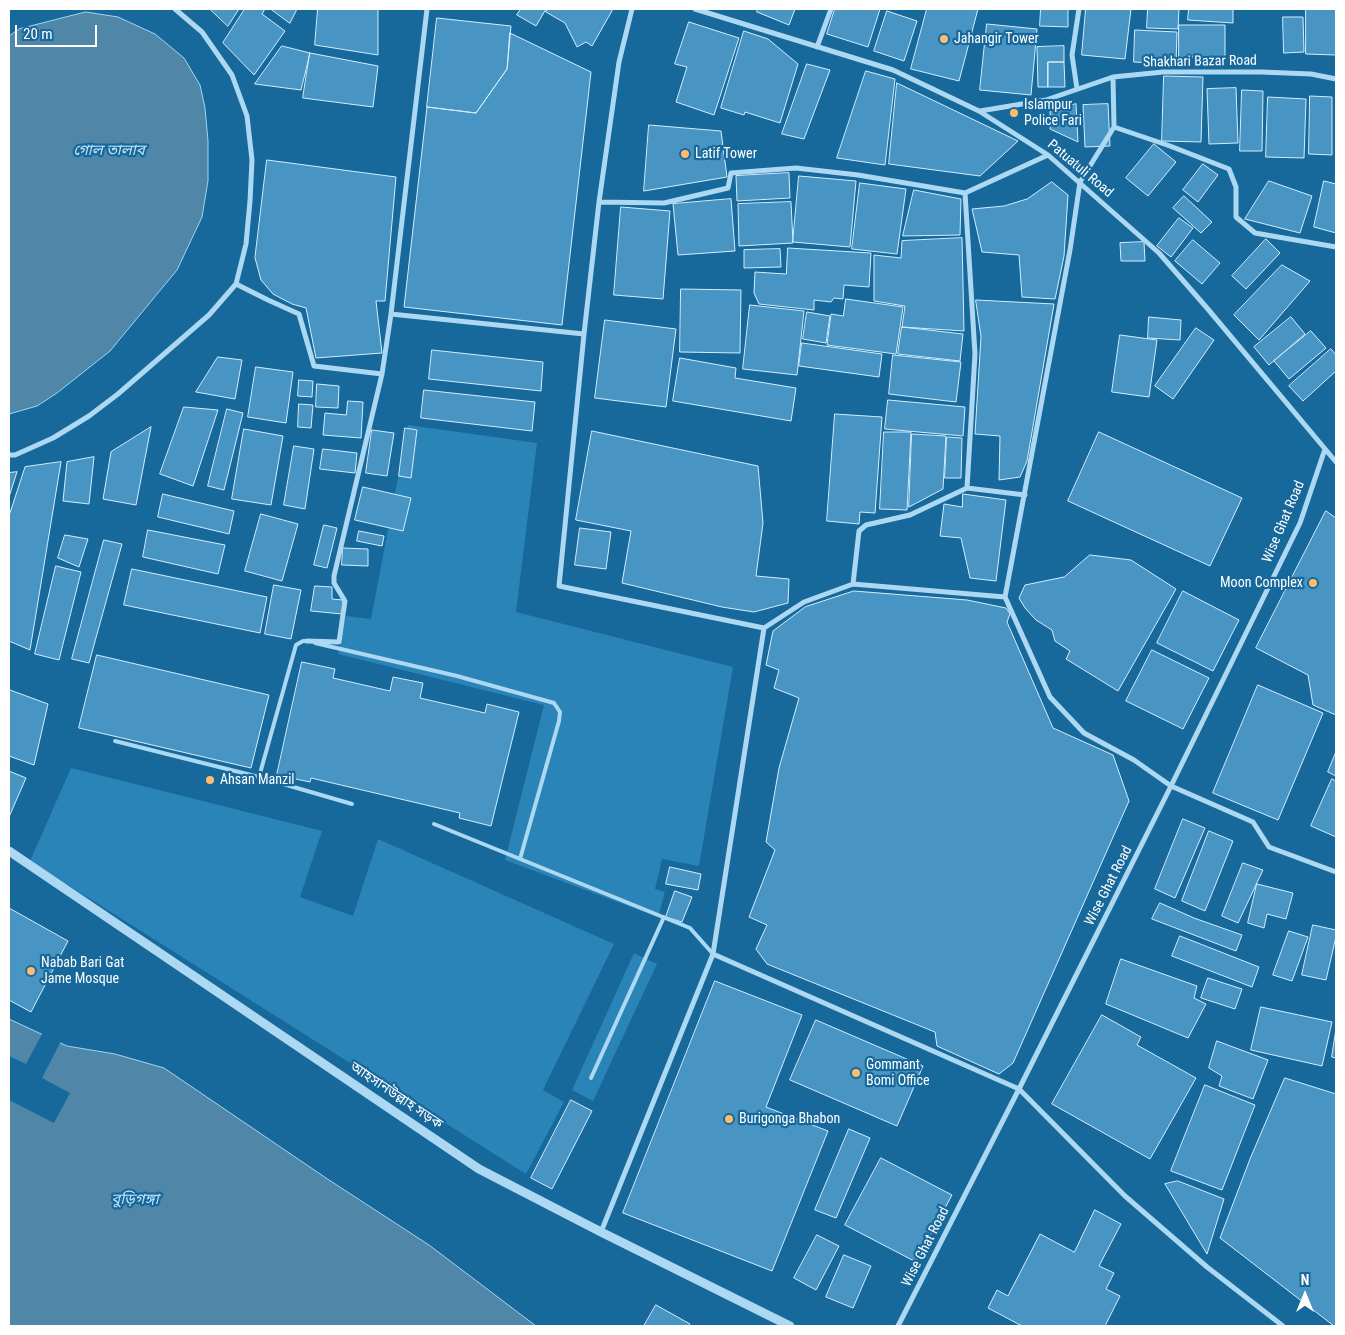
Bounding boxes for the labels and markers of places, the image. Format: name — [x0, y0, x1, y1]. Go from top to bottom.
place label: Jahangir Tower — [954, 31, 1039, 47]
marker: Jahangir Tower — [938, 33, 950, 45]
place label: Islampur Police Fari — [1024, 97, 1082, 130]
marker: Islampur Police Fari — [1008, 107, 1020, 119]
place label: Latif Tower — [695, 146, 757, 162]
marker: Latif Tower — [679, 148, 691, 160]
place label: Moon Complex — [1220, 575, 1303, 591]
marker: Moon Complex — [1307, 577, 1319, 589]
place label: Ahsan Manzil — [220, 772, 295, 788]
marker: Ahsan Manzil — [204, 774, 216, 786]
place label: Nabab Bari Gat Jame Mosque — [41, 955, 124, 988]
marker: Nabab Bari Gat Jame Mosque — [25, 965, 37, 977]
place label: Gommant Bomi Office — [866, 1057, 930, 1090]
marker: Gommant Bomi Office — [850, 1067, 862, 1079]
place label: Burigonga Bhabon — [739, 1111, 840, 1127]
marker: Burigonga Bhabon — [723, 1113, 735, 1125]

